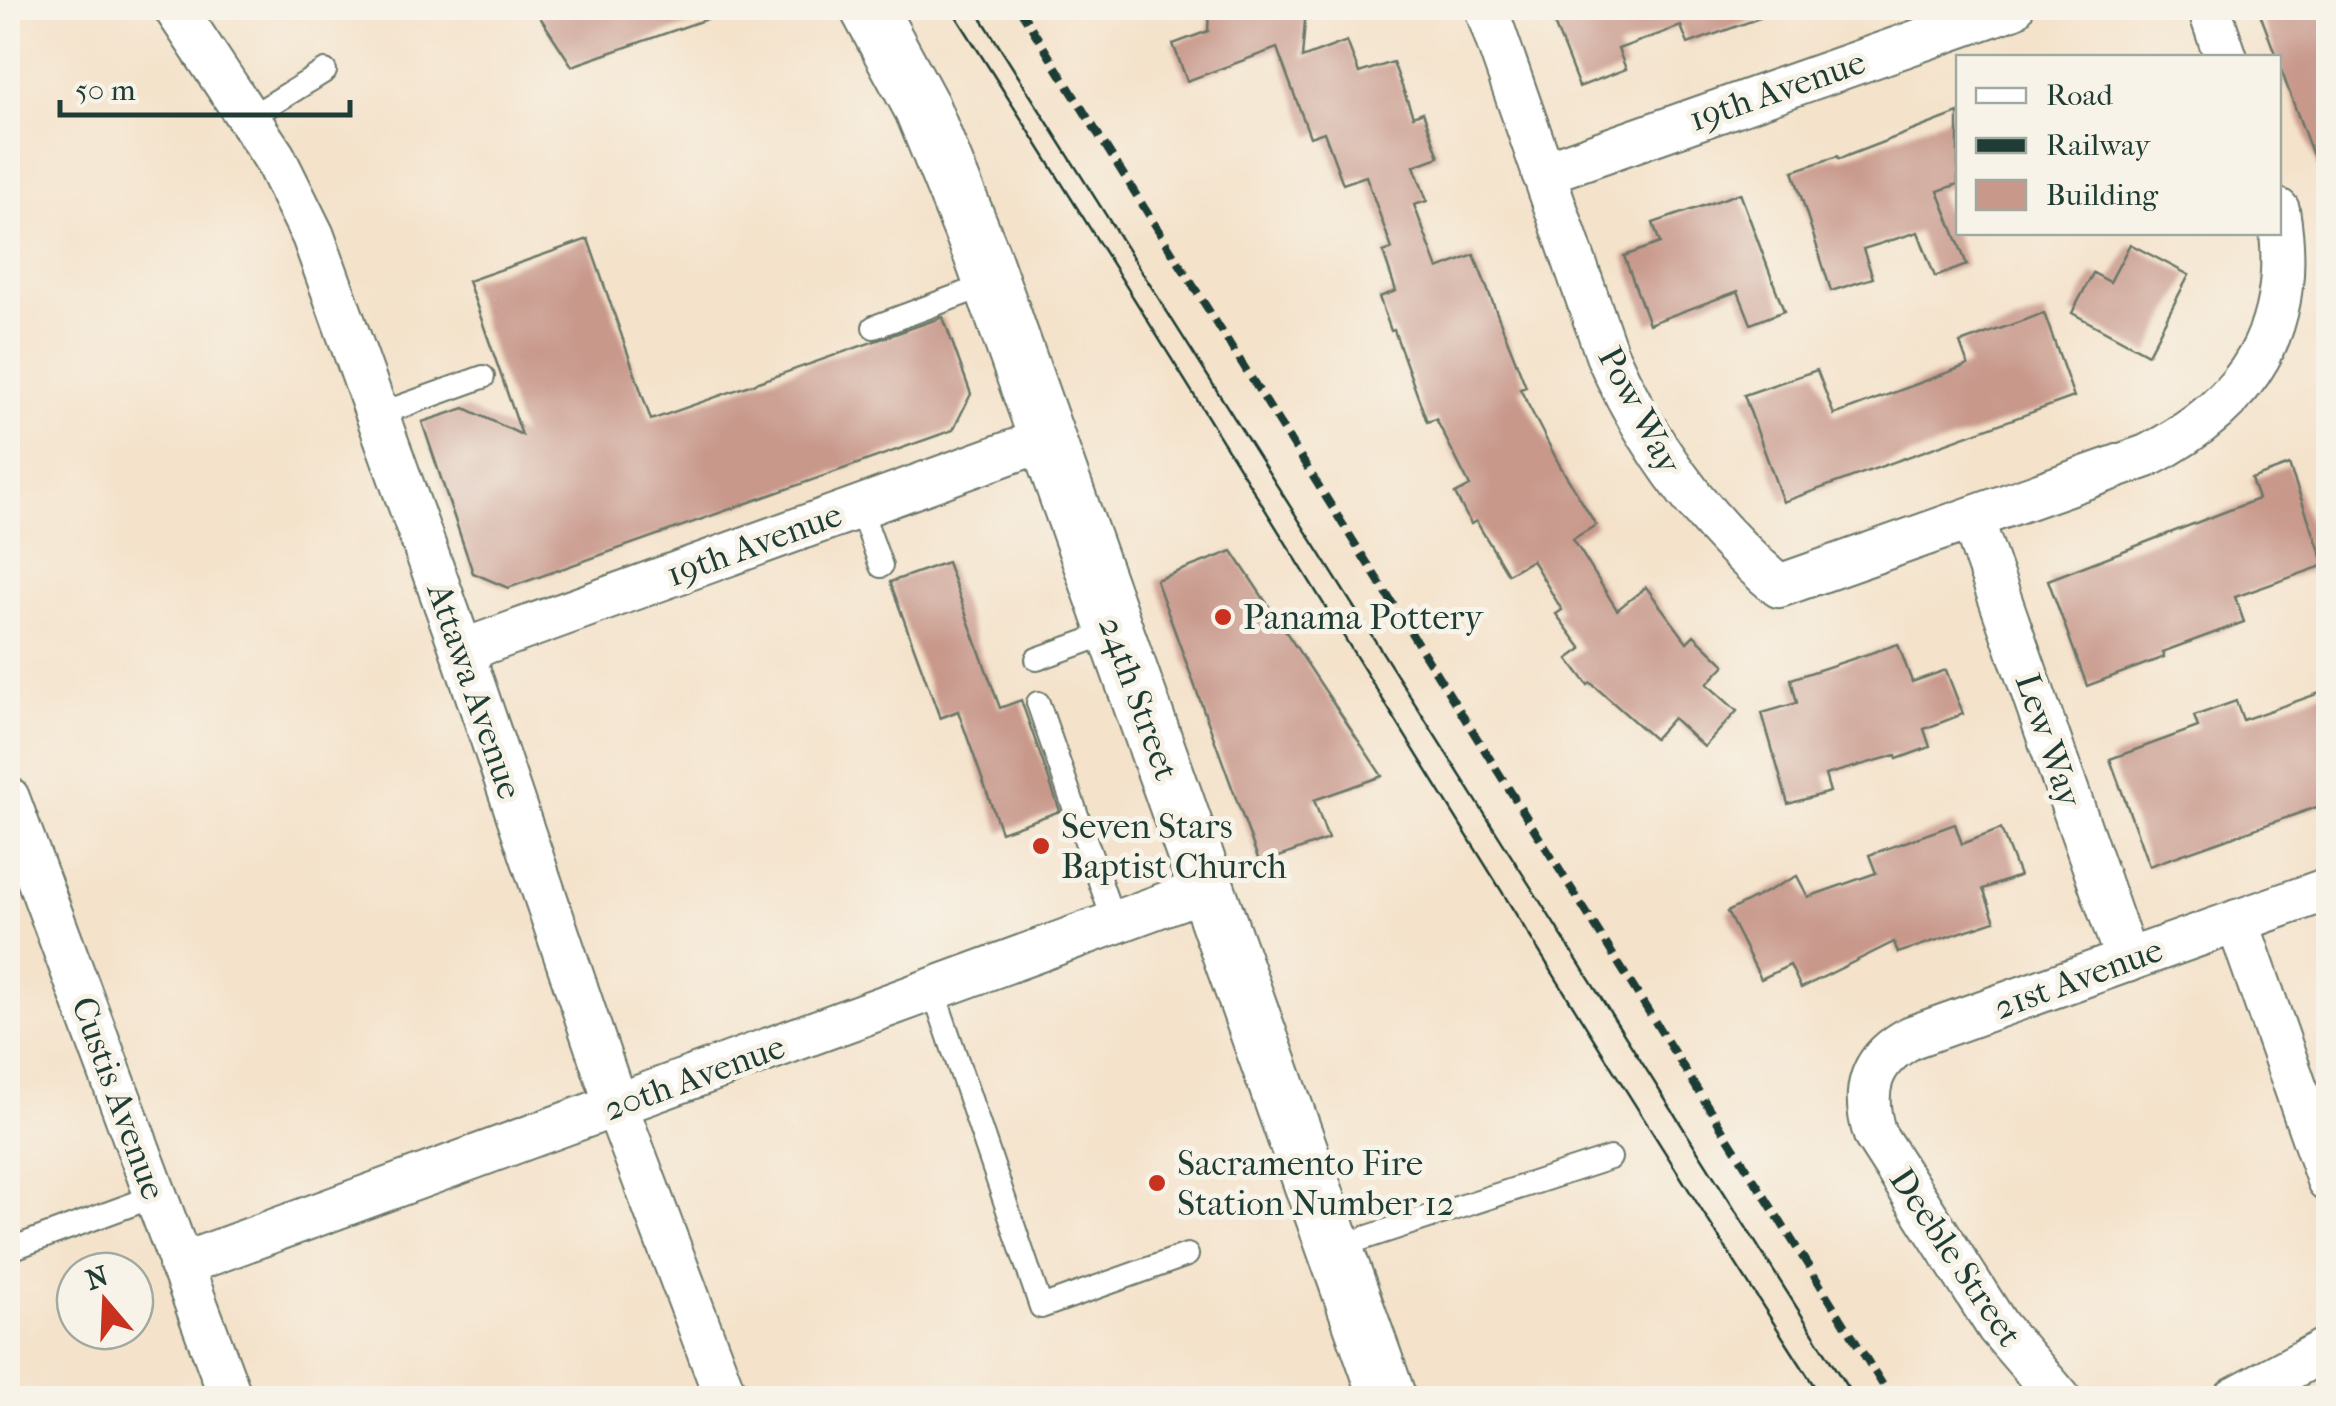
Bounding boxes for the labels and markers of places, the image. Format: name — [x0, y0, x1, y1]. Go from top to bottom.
place label: Panama Pottery — [1243, 597, 1484, 638]
marker: Panama Pottery — [1212, 606, 1234, 628]
place label: Seven Stars Baptist Church — [1061, 806, 1287, 887]
marker: Seven Stars Baptist Church — [1030, 835, 1052, 857]
place label: Sacramento Fire Station Number 12 — [1177, 1143, 1455, 1224]
marker: Sacramento Fire Station Number 12 — [1146, 1172, 1168, 1194]

